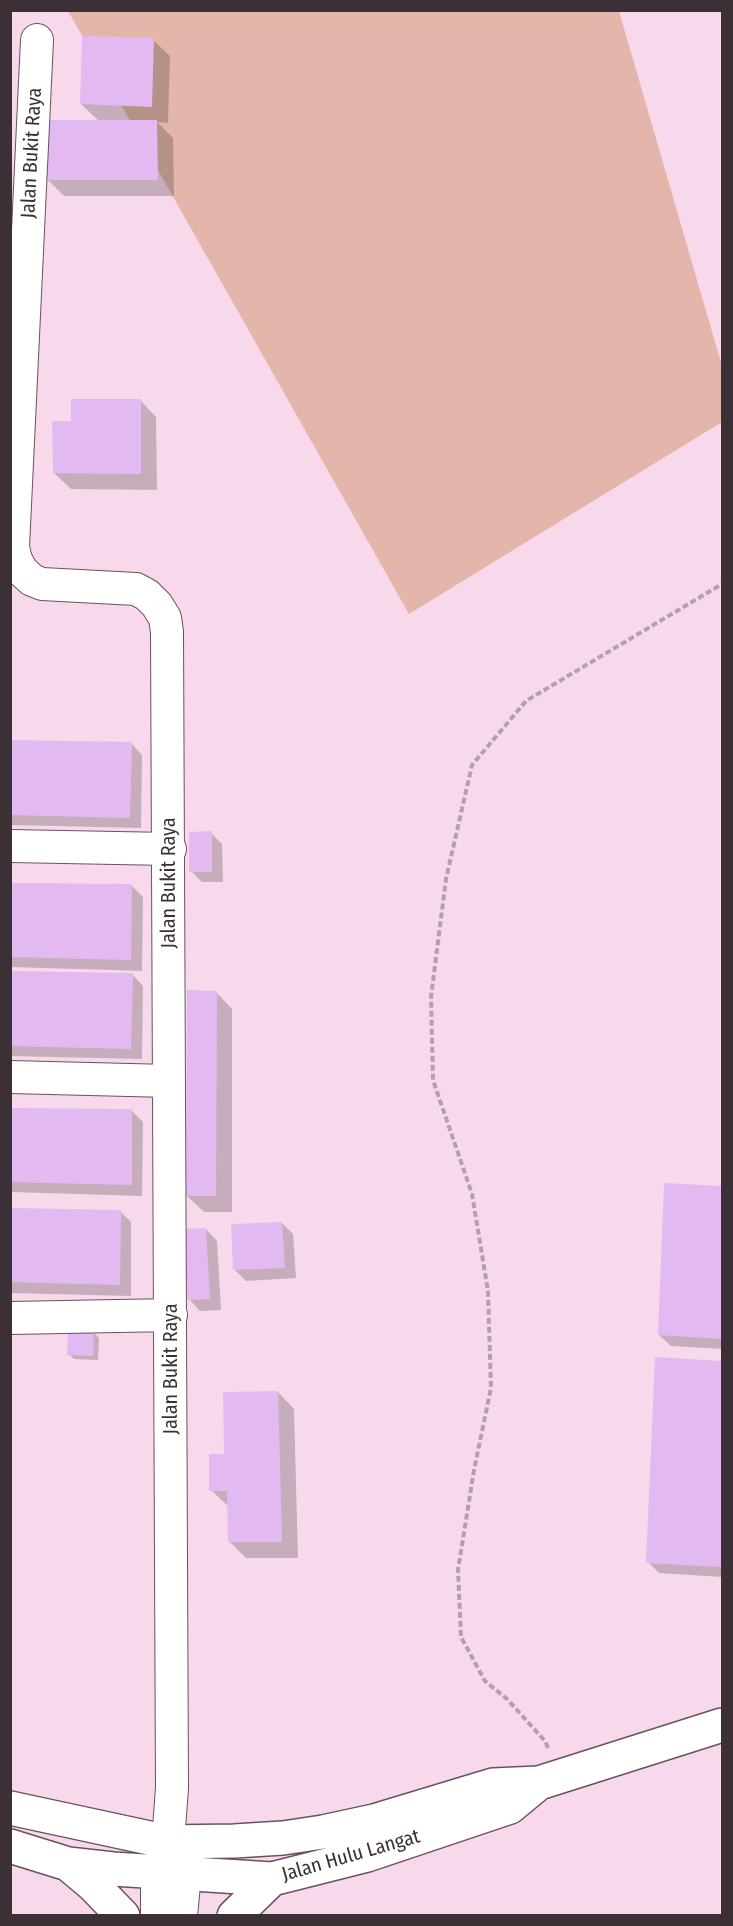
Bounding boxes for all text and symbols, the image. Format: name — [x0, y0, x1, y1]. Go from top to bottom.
street label: Jalan Bukit Raya — [17, 87, 47, 219]
street label: Jalan Bukit Raya — [157, 818, 181, 948]
street label: Jalan Bukit Raya — [159, 1304, 183, 1434]
street label: Jalan Hulu Langat — [279, 1825, 423, 1887]

